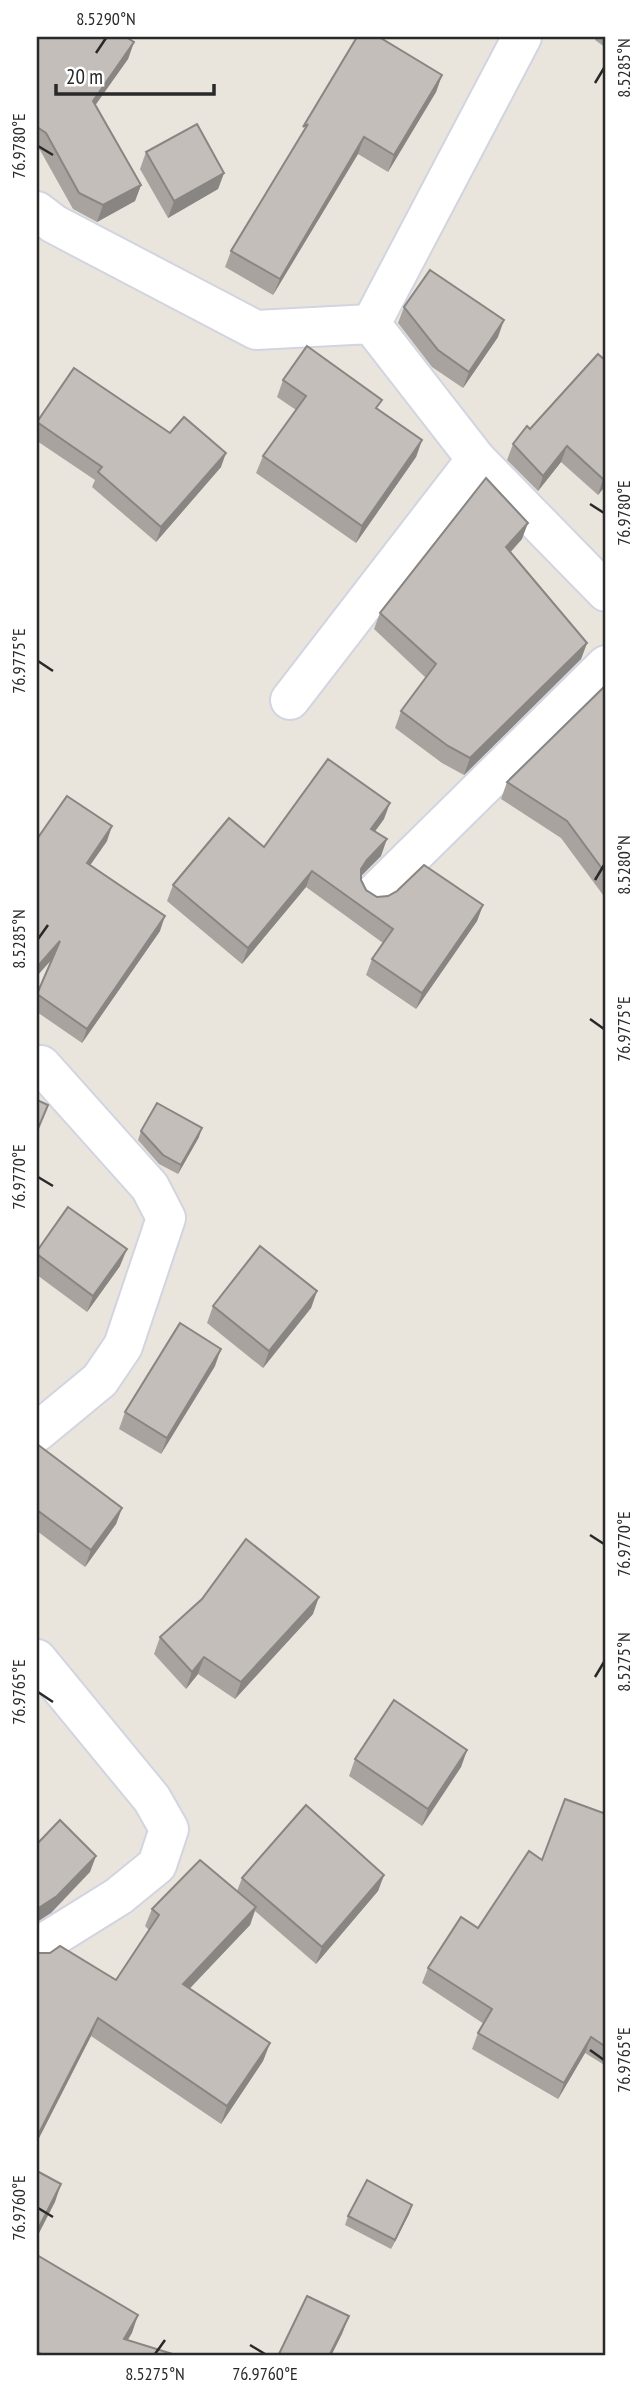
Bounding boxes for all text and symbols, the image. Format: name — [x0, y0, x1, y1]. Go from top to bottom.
text: 8.5290°N — [76, 7, 136, 30]
text: 8.5285°N — [612, 38, 635, 98]
scale bar — [56, 52, 214, 96]
text: 20 m — [66, 63, 103, 90]
text: 76.9780°E — [7, 113, 30, 179]
text: 76.9780°E — [612, 480, 635, 546]
text: 76.9775°E — [7, 628, 30, 694]
text: 8.5280°N — [612, 835, 635, 895]
text: 8.5285°N — [7, 909, 30, 969]
text: 76.9775°E — [612, 996, 635, 1062]
text: 76.9770°E — [7, 1144, 30, 1210]
text: 76.9770°E — [612, 1511, 635, 1577]
text: 8.5275°N — [612, 1632, 635, 1692]
text: 76.9765°E — [7, 1659, 30, 1725]
text: 76.9765°E — [612, 2027, 635, 2093]
text: 76.9760°E — [7, 2175, 30, 2241]
text: 8.5275°N — [125, 2362, 185, 2385]
text: 76.9760°E — [232, 2362, 298, 2385]

